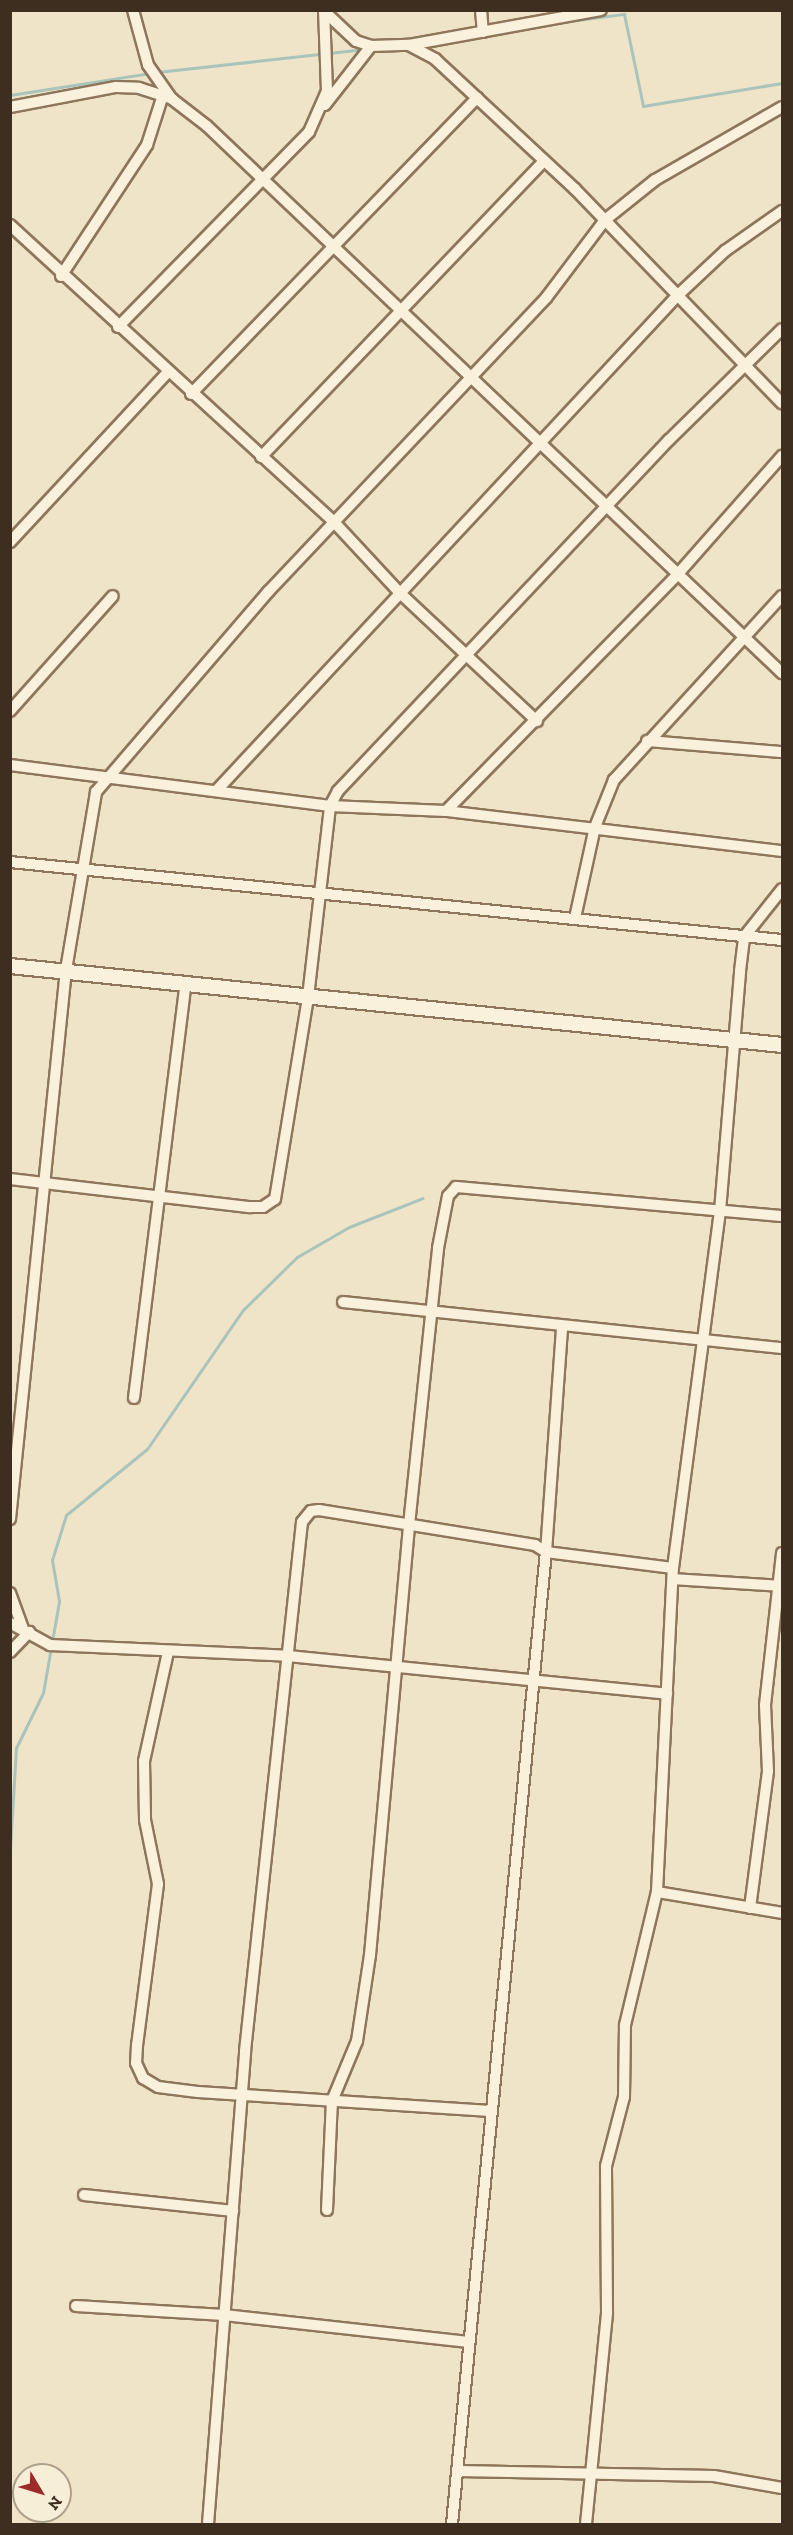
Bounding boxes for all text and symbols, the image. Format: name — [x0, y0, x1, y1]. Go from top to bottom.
north arrow — [12, 2463, 72, 2523]
text: N — [44, 2493, 66, 2514]

